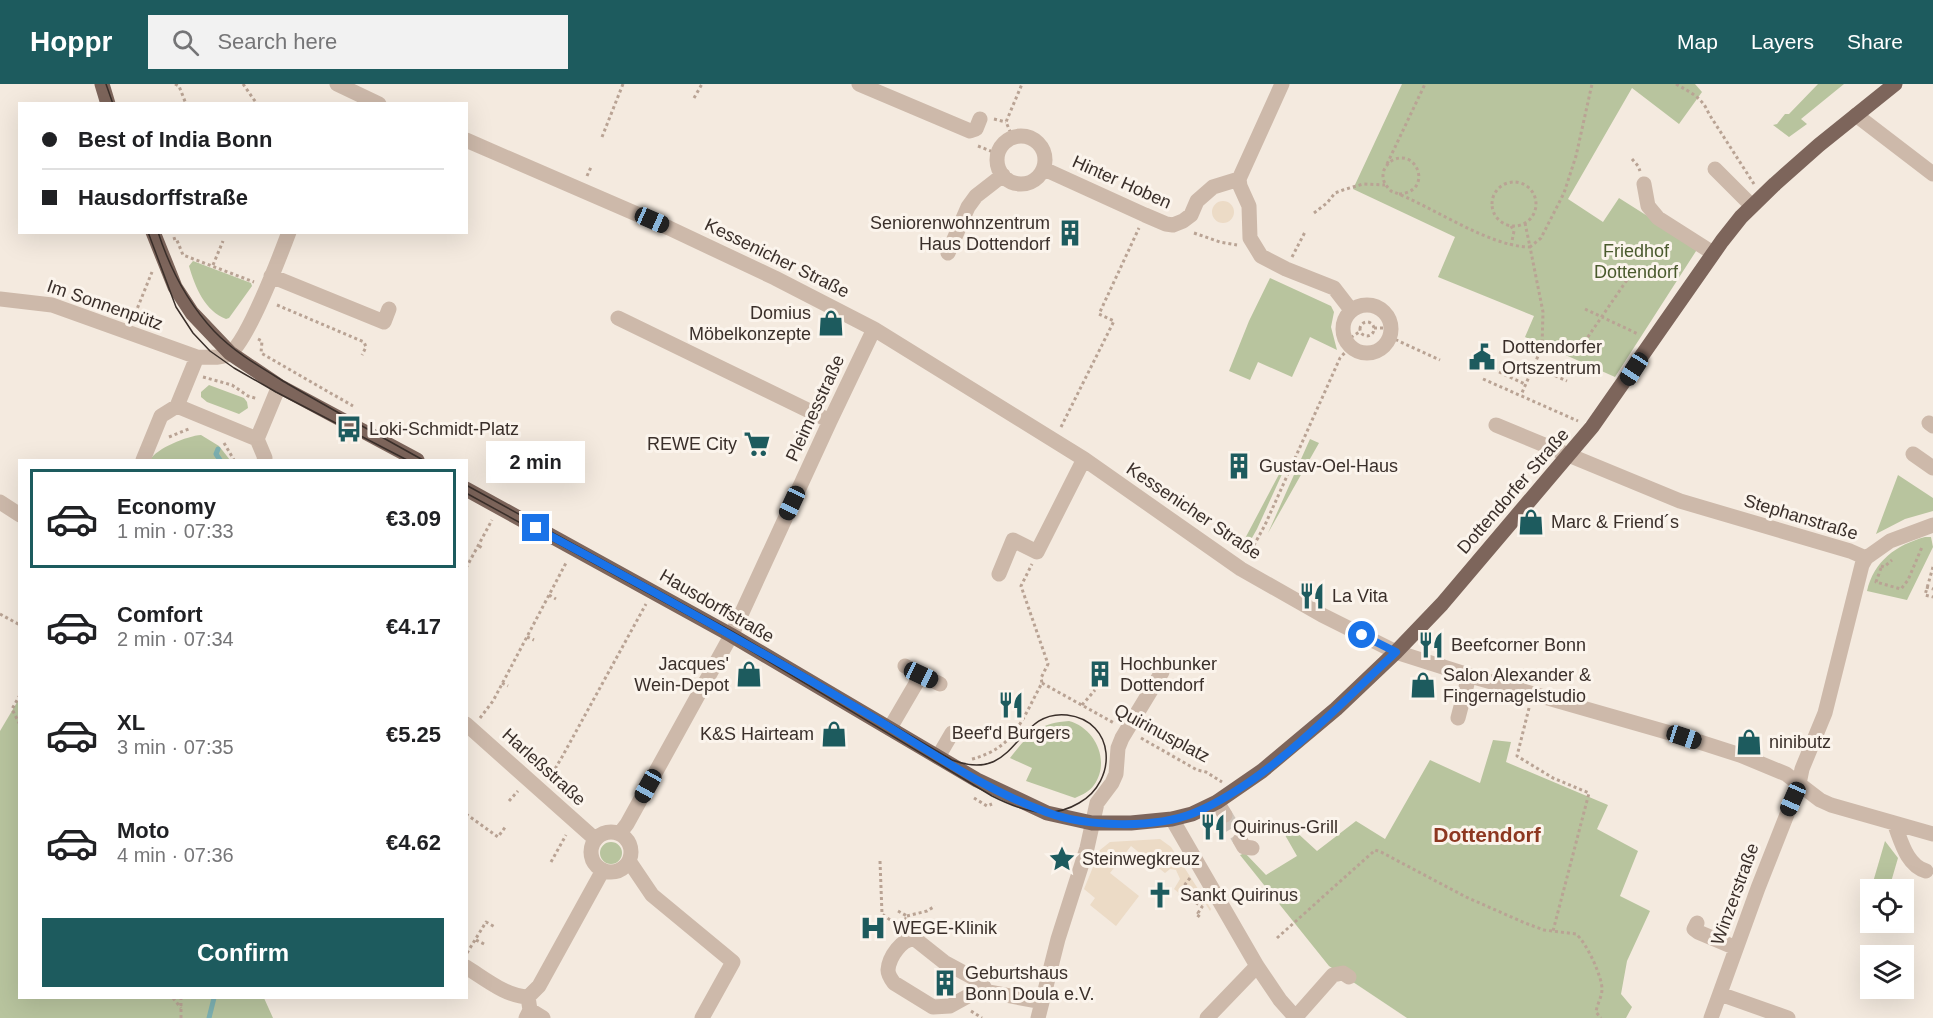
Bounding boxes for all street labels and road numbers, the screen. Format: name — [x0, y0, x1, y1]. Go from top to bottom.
street label: Hinter Hoben — [1069, 151, 1175, 213]
street label: Kessenicher Straße — [702, 214, 852, 302]
street label: Im Sonnenpütz — [45, 276, 165, 334]
street label: Pleimesstraße — [782, 352, 848, 464]
street label: Dottendorfer Straße — [1453, 424, 1573, 558]
street label: Kessenicher Straße — [1123, 459, 1265, 563]
street label: Stephanstraße — [1742, 490, 1860, 544]
street label: Hausdorffstraße — [656, 565, 778, 647]
street label: Quirinusplatz — [1111, 700, 1213, 766]
street label: Harleßstraße — [498, 724, 590, 810]
street label: Winzerstraße — [1707, 840, 1763, 948]

